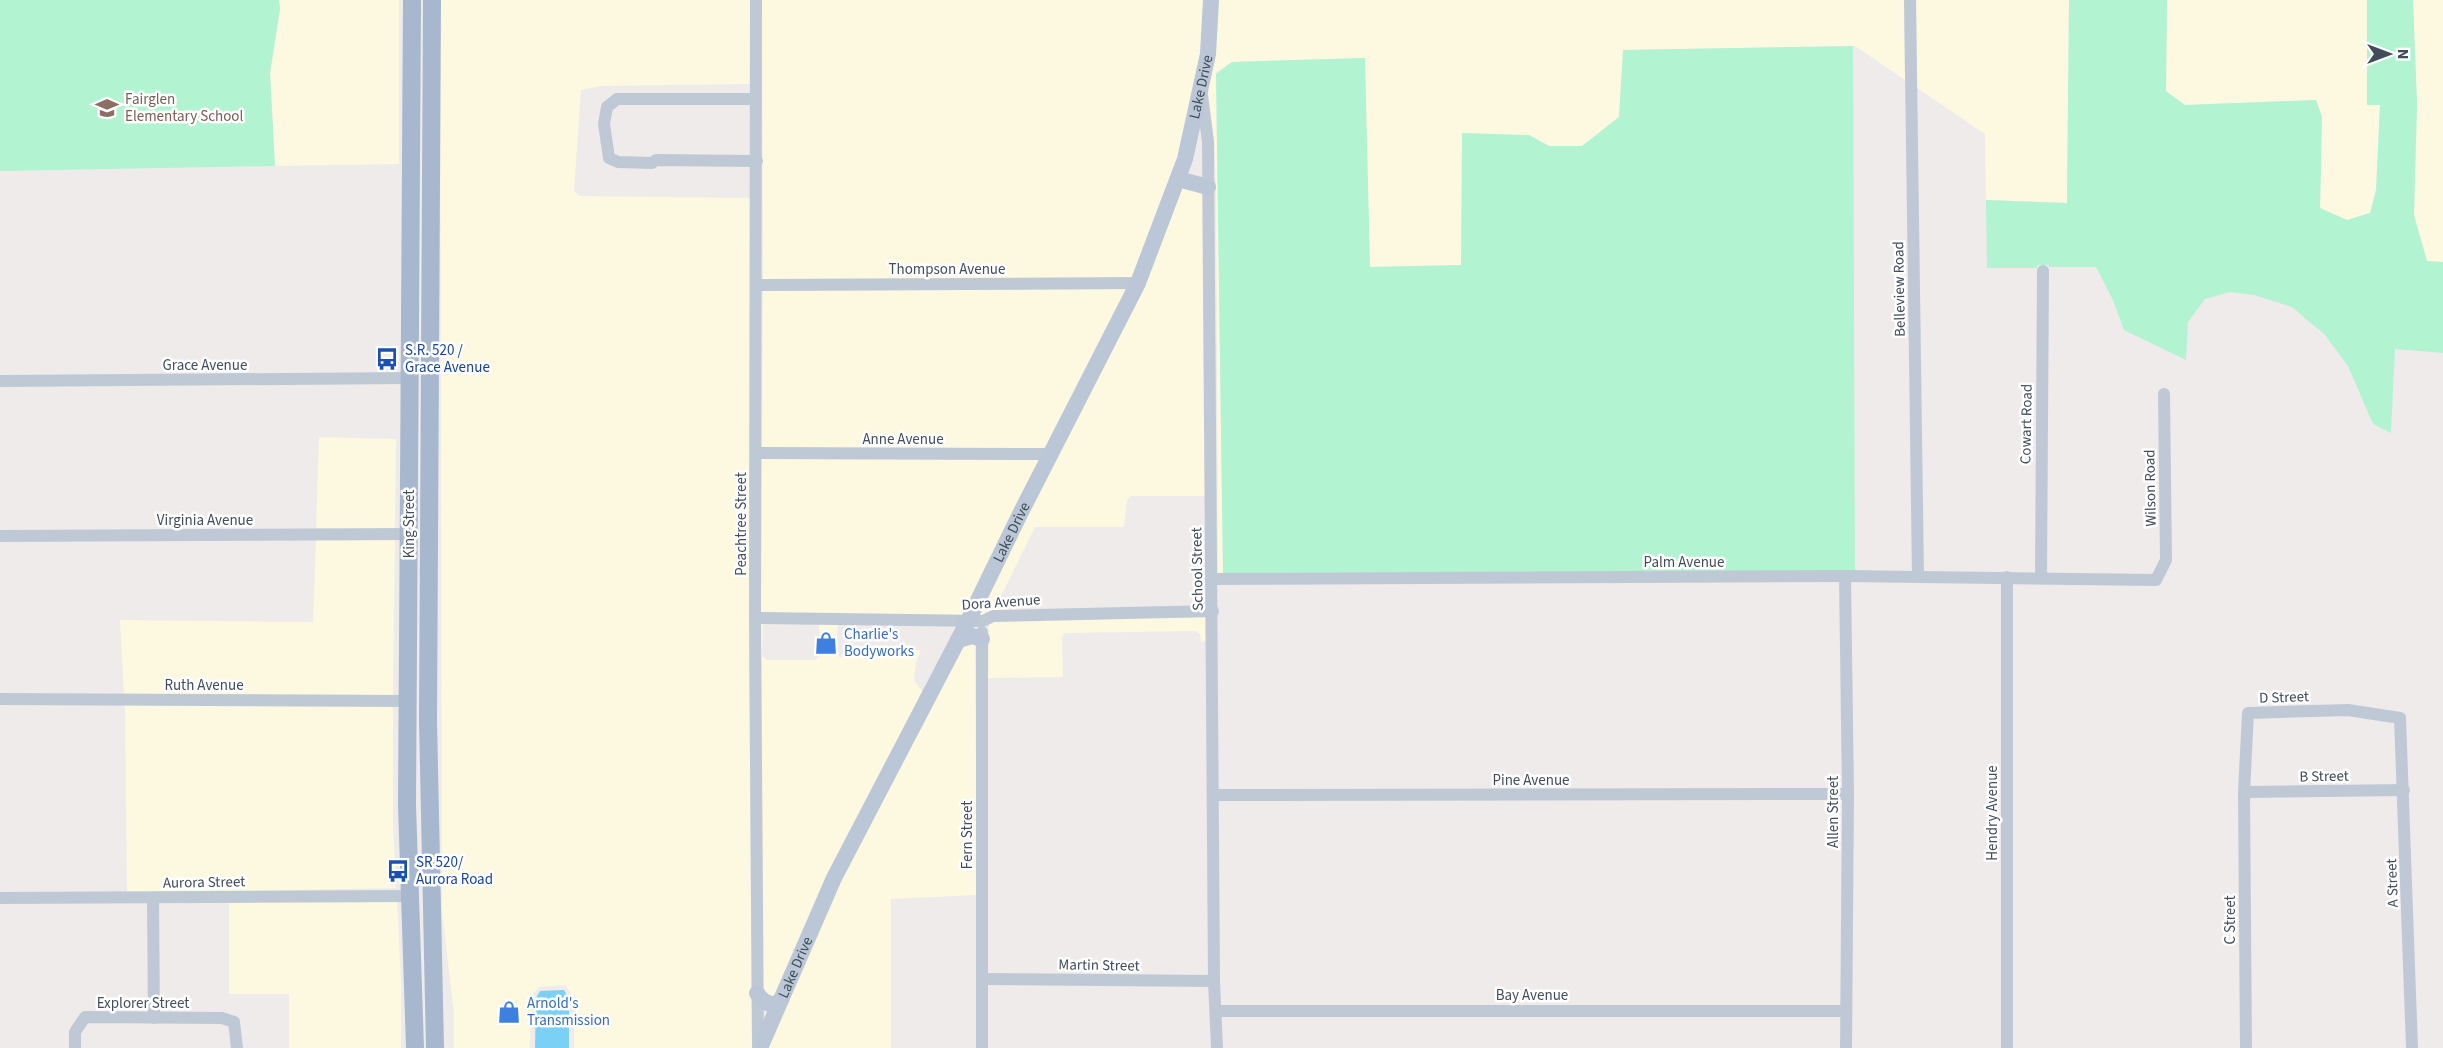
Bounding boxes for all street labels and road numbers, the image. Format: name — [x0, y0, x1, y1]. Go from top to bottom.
street label: Lake Drive — [1184, 53, 1218, 121]
street label: Belleview Road — [1888, 241, 1911, 337]
street label: Thompson Avenue — [889, 259, 1005, 280]
street label: Grace Avenue — [163, 355, 247, 376]
street label: Cowart Road — [2015, 384, 2038, 464]
street label: Anne Avenue — [862, 429, 944, 450]
street label: Wilson Road — [2139, 449, 2162, 527]
street label: Peachtree Street — [731, 472, 752, 576]
street label: King Street — [399, 490, 420, 558]
street label: Lake Drive — [988, 498, 1035, 566]
street label: Virginia Avenue — [157, 510, 253, 531]
street label: School Street — [1186, 527, 1209, 611]
street label: Palm Avenue — [1644, 552, 1724, 573]
street label: Dora Avenue — [961, 589, 1041, 616]
street label: Ruth Avenue — [164, 675, 244, 696]
street label: D Street — [2259, 686, 2309, 709]
street label: Hendry Avenue — [1982, 765, 2003, 861]
street label: B Street — [2299, 766, 2349, 787]
street label: Pine Avenue — [1492, 770, 1570, 791]
street label: Allen Street — [1823, 776, 1844, 848]
street label: Fern Street — [957, 801, 978, 869]
street label: A Street — [2381, 858, 2404, 908]
street label: Aurora Street — [163, 871, 245, 894]
street label: C Street — [2220, 895, 2241, 945]
street label: Lake Drive — [773, 934, 818, 1002]
street label: Martin Street — [1058, 954, 1140, 977]
street label: Bay Avenue — [1496, 985, 1568, 1006]
street label: Explorer Street — [97, 993, 189, 1014]

